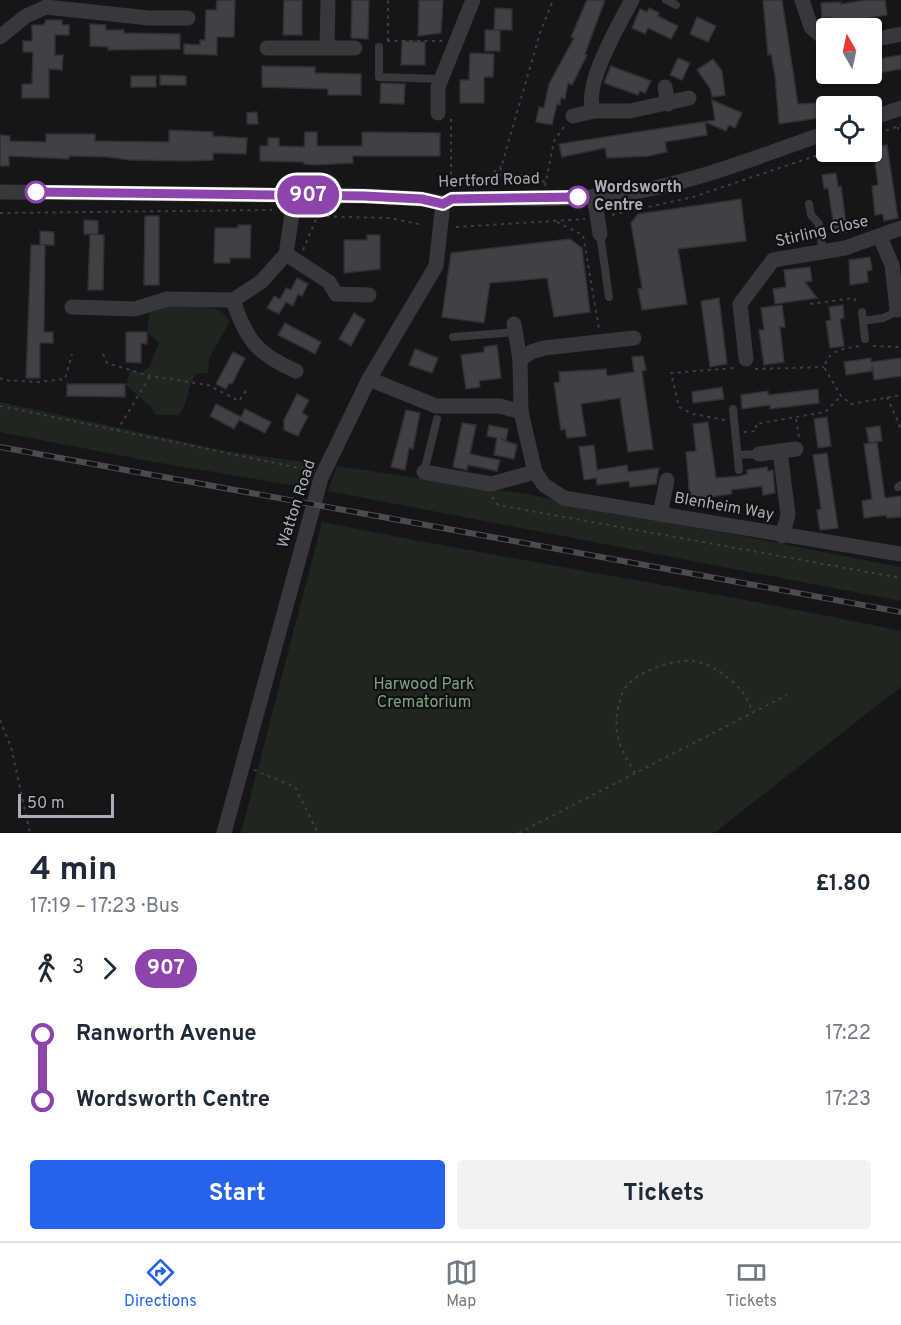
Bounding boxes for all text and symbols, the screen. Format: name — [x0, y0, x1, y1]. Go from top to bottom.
north arrow — [816, 18, 882, 84]
map controls — [816, 18, 882, 162]
button: locate — [816, 96, 882, 162]
street label: Hertford Road — [438, 169, 540, 193]
line badge: 907 — [274, 176, 342, 214]
place label: Wordsworth Centre — [594, 178, 682, 216]
unlabelled marker — [25, 181, 47, 203]
text: 907 — [289, 182, 327, 209]
marker: Wordsworth Centre — [567, 186, 589, 208]
street label: Stirling Close — [774, 212, 870, 252]
street label: Watton Road — [273, 457, 321, 551]
street label: Blenheim Way — [672, 488, 776, 526]
park label: Harwood Park Crematorium — [373, 675, 475, 713]
scale bar — [18, 791, 114, 818]
text: 50 m — [27, 794, 65, 814]
text: 4 min — [30, 850, 117, 892]
text: £1.80 — [816, 871, 871, 898]
text: 17:19 – 17:23 · Bus — [30, 894, 179, 920]
icon: walk — [30, 952, 63, 985]
icon: forward — [93, 952, 126, 985]
text: 3 — [72, 955, 84, 981]
text: 907 — [147, 955, 185, 982]
text: Ranworth Avenue — [76, 1021, 257, 1048]
text: 17:22 — [825, 1021, 871, 1047]
text: Wordsworth Centre — [76, 1087, 270, 1114]
text: 17:23 — [825, 1087, 871, 1113]
button: Start — [30, 1160, 445, 1229]
button: Tickets — [457, 1160, 871, 1229]
tab: Directions — [124, 1256, 197, 1312]
tab: Map — [445, 1256, 478, 1312]
tab: Tickets — [726, 1256, 777, 1312]

